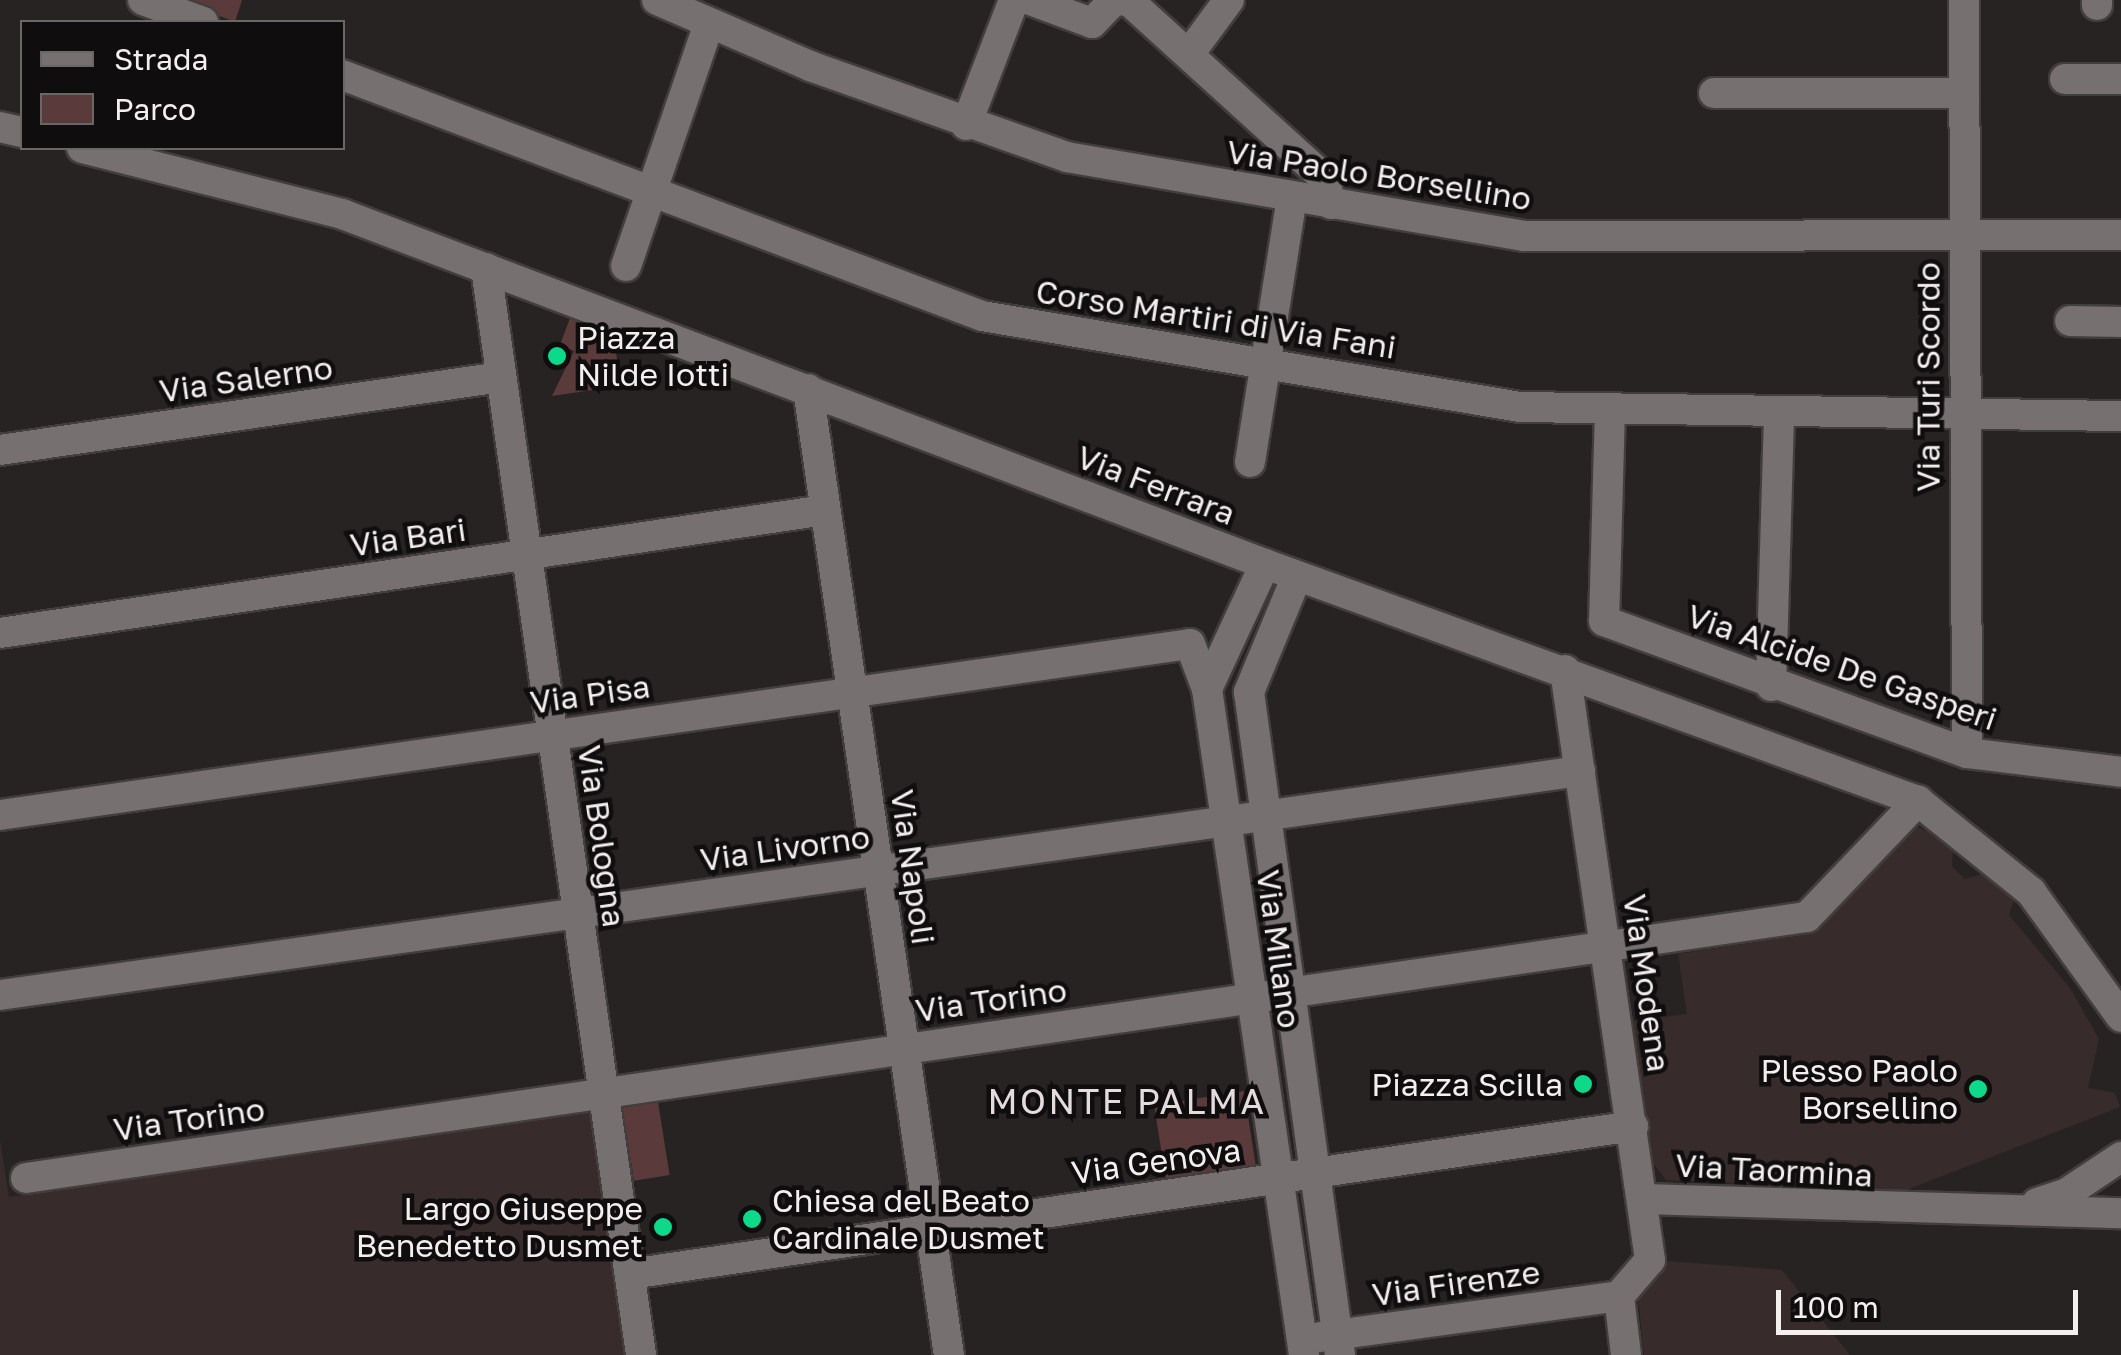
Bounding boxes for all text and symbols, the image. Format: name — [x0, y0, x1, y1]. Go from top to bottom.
legend — [20, 20, 345, 150]
text: Strada — [114, 41, 208, 77]
text: Parco — [114, 91, 196, 127]
street label: Via Paolo Borsellino — [1224, 132, 1534, 218]
street label: Via Turi Scordo — [1909, 262, 1947, 492]
street label: Corso Martiri di Via Fani — [1033, 272, 1399, 366]
place label: Piazza Nilde Iotti — [577, 319, 729, 394]
marker: Piazza Nilde Iotti — [546, 345, 568, 367]
street label: Via Salerno — [157, 348, 335, 410]
street label: Via Ferrara — [1071, 437, 1241, 533]
street label: Via Bari — [348, 510, 468, 564]
street label: Via Alcide De Gasperi — [1682, 596, 2002, 738]
street label: Via Pisa — [528, 667, 652, 721]
street label: Via Bologna — [570, 743, 634, 929]
street label: Via Napoli — [883, 787, 943, 947]
street label: Via Livorno — [698, 817, 872, 879]
street label: Via Milano — [1249, 867, 1309, 1031]
street label: Via Modena — [1616, 892, 1678, 1074]
street label: Via Torino — [913, 970, 1069, 1030]
place label: Plesso Paolo Borsellino — [1760, 1052, 1958, 1127]
place label: Piazza Scilla — [1371, 1065, 1563, 1103]
marker: Piazza Scilla — [1572, 1073, 1594, 1095]
marker: Plesso Paolo Borsellino — [1967, 1078, 1989, 1100]
district label: MONTE PALMA — [988, 1080, 1266, 1122]
street label: Via Torino — [111, 1089, 267, 1149]
street label: Via Genova — [1069, 1130, 1243, 1192]
street label: Via Taormina — [1674, 1146, 1874, 1194]
place label: Chiesa del Beato Cardinale Dusmet — [772, 1182, 1045, 1257]
place label: Largo Giuseppe Benedetto Dusmet — [356, 1190, 643, 1265]
marker: Chiesa del Beato Cardinale Dusmet — [741, 1208, 763, 1230]
marker: Largo Giuseppe Benedetto Dusmet — [652, 1216, 674, 1238]
street label: Via Firenze — [1370, 1252, 1542, 1314]
scale bar — [1781, 1270, 2084, 1332]
text: 100 m — [1793, 1289, 1879, 1325]

